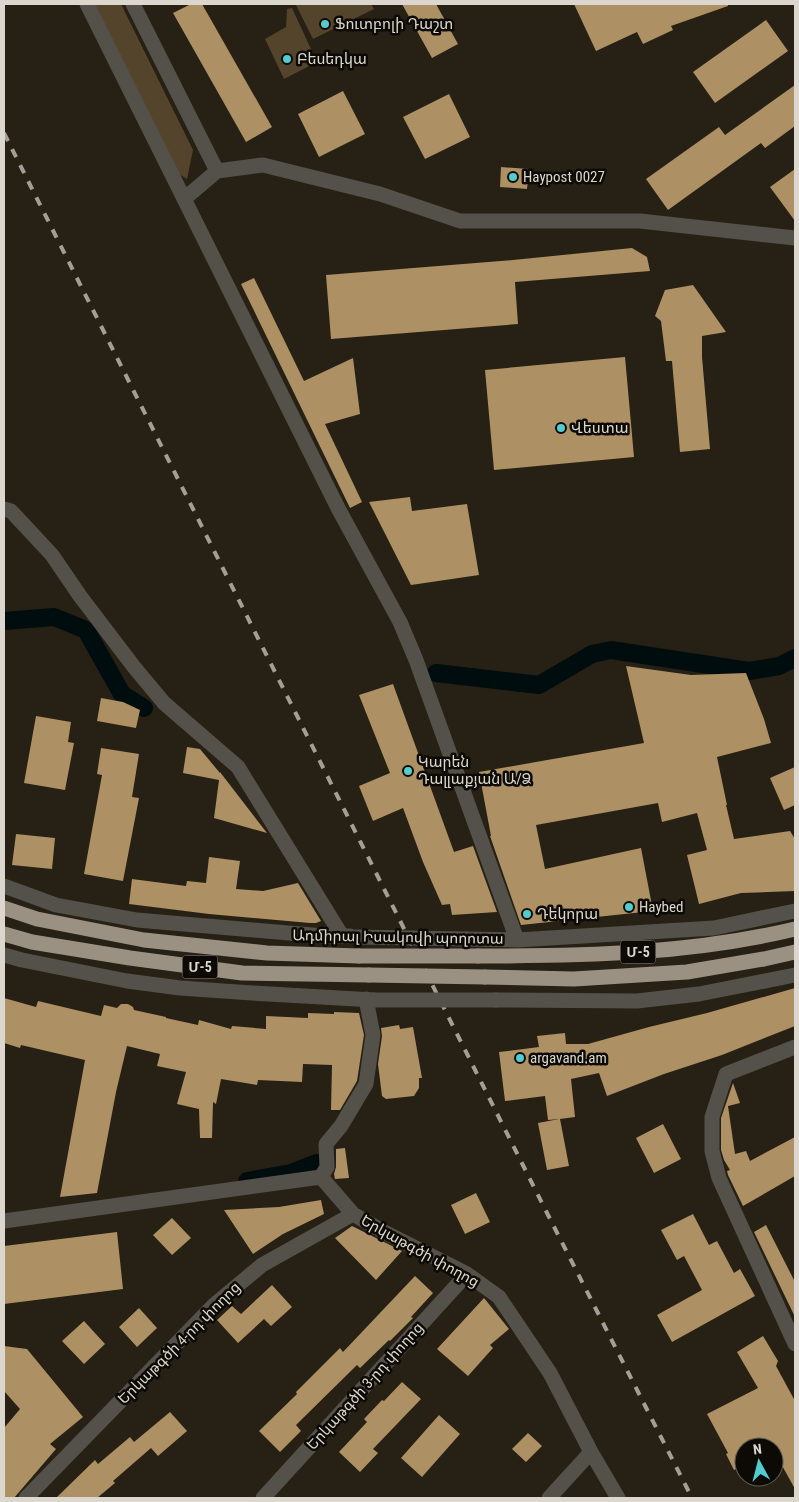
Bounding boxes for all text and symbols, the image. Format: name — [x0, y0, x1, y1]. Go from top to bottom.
place label: Ֆուտբոլի Դաշտ — [335, 15, 453, 33]
marker: Ֆուտբոլի Դաշտ — [319, 18, 331, 30]
place label: Բեսեդկա — [297, 50, 367, 68]
marker: Բեսեդկա — [281, 53, 293, 65]
place label: Haypost 0027 — [523, 168, 605, 186]
marker: Haypost 0027 — [507, 171, 519, 183]
place label: Վեստա — [571, 419, 628, 437]
marker: Վեստա — [555, 422, 567, 434]
place label: Կարեն Դալլաքյան Ա/Ձ — [418, 753, 532, 788]
marker: Կարեն Դալլաքյան Ա/Ձ — [402, 765, 414, 777]
place label: Haybed — [639, 898, 684, 916]
marker: Haybed — [623, 901, 635, 913]
place label: Դեկորա — [537, 905, 598, 923]
marker: Դեկորա — [521, 908, 533, 920]
street label: Ադմիրալ Իսակովի պողոտա — [292, 926, 504, 948]
road number: Մ-5 — [620, 940, 656, 964]
road number: Մ-5 — [182, 956, 218, 979]
place label: argavand.am — [530, 1049, 607, 1067]
marker: argavand.am — [514, 1052, 526, 1064]
street label: Երկաթգծի փողոց — [358, 1211, 482, 1291]
street label: Երկաթգծի 4-րդ փողոց — [114, 1278, 244, 1408]
street label: Երկաթգծի 3-րդ փողոց — [303, 1318, 427, 1454]
north arrow — [734, 1437, 784, 1487]
text: N — [752, 1441, 763, 1458]

